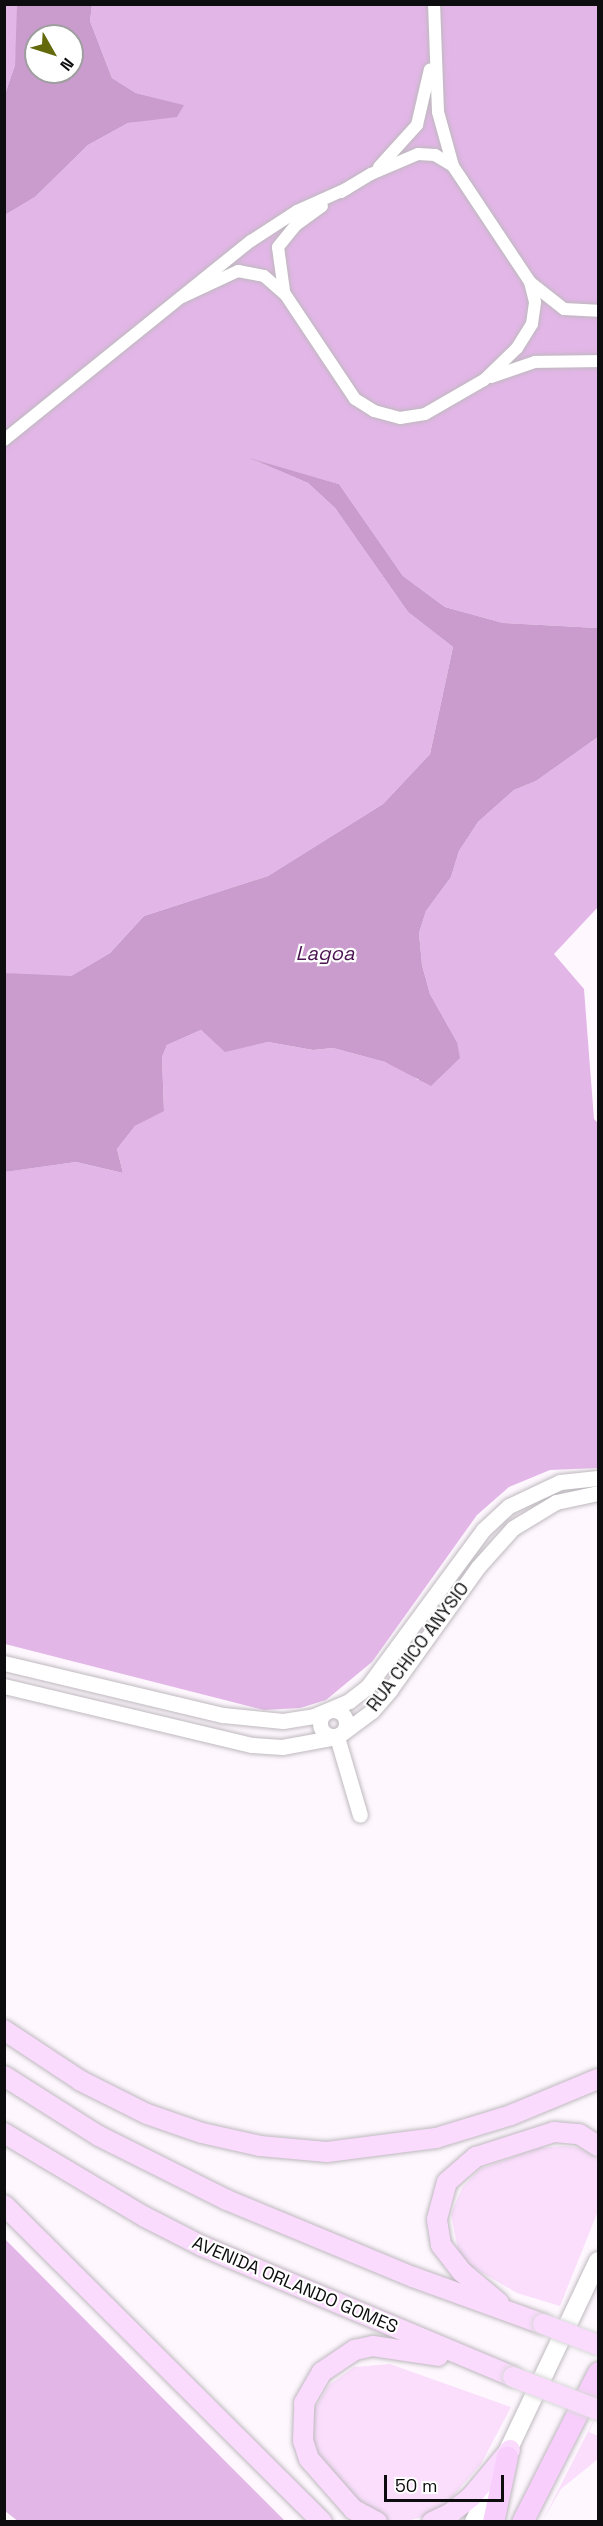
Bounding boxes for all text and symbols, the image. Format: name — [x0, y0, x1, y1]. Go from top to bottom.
north arrow — [24, 24, 84, 84]
text: N — [55, 54, 78, 75]
water label: Lagoa — [296, 941, 354, 965]
street label: RUA CHICO ANYSIO — [362, 1578, 474, 1716]
street label: AVENIDA ORLANDO GOMES — [189, 2232, 401, 2338]
scale bar — [387, 2463, 507, 2501]
text: 50 m — [395, 2474, 437, 2497]

